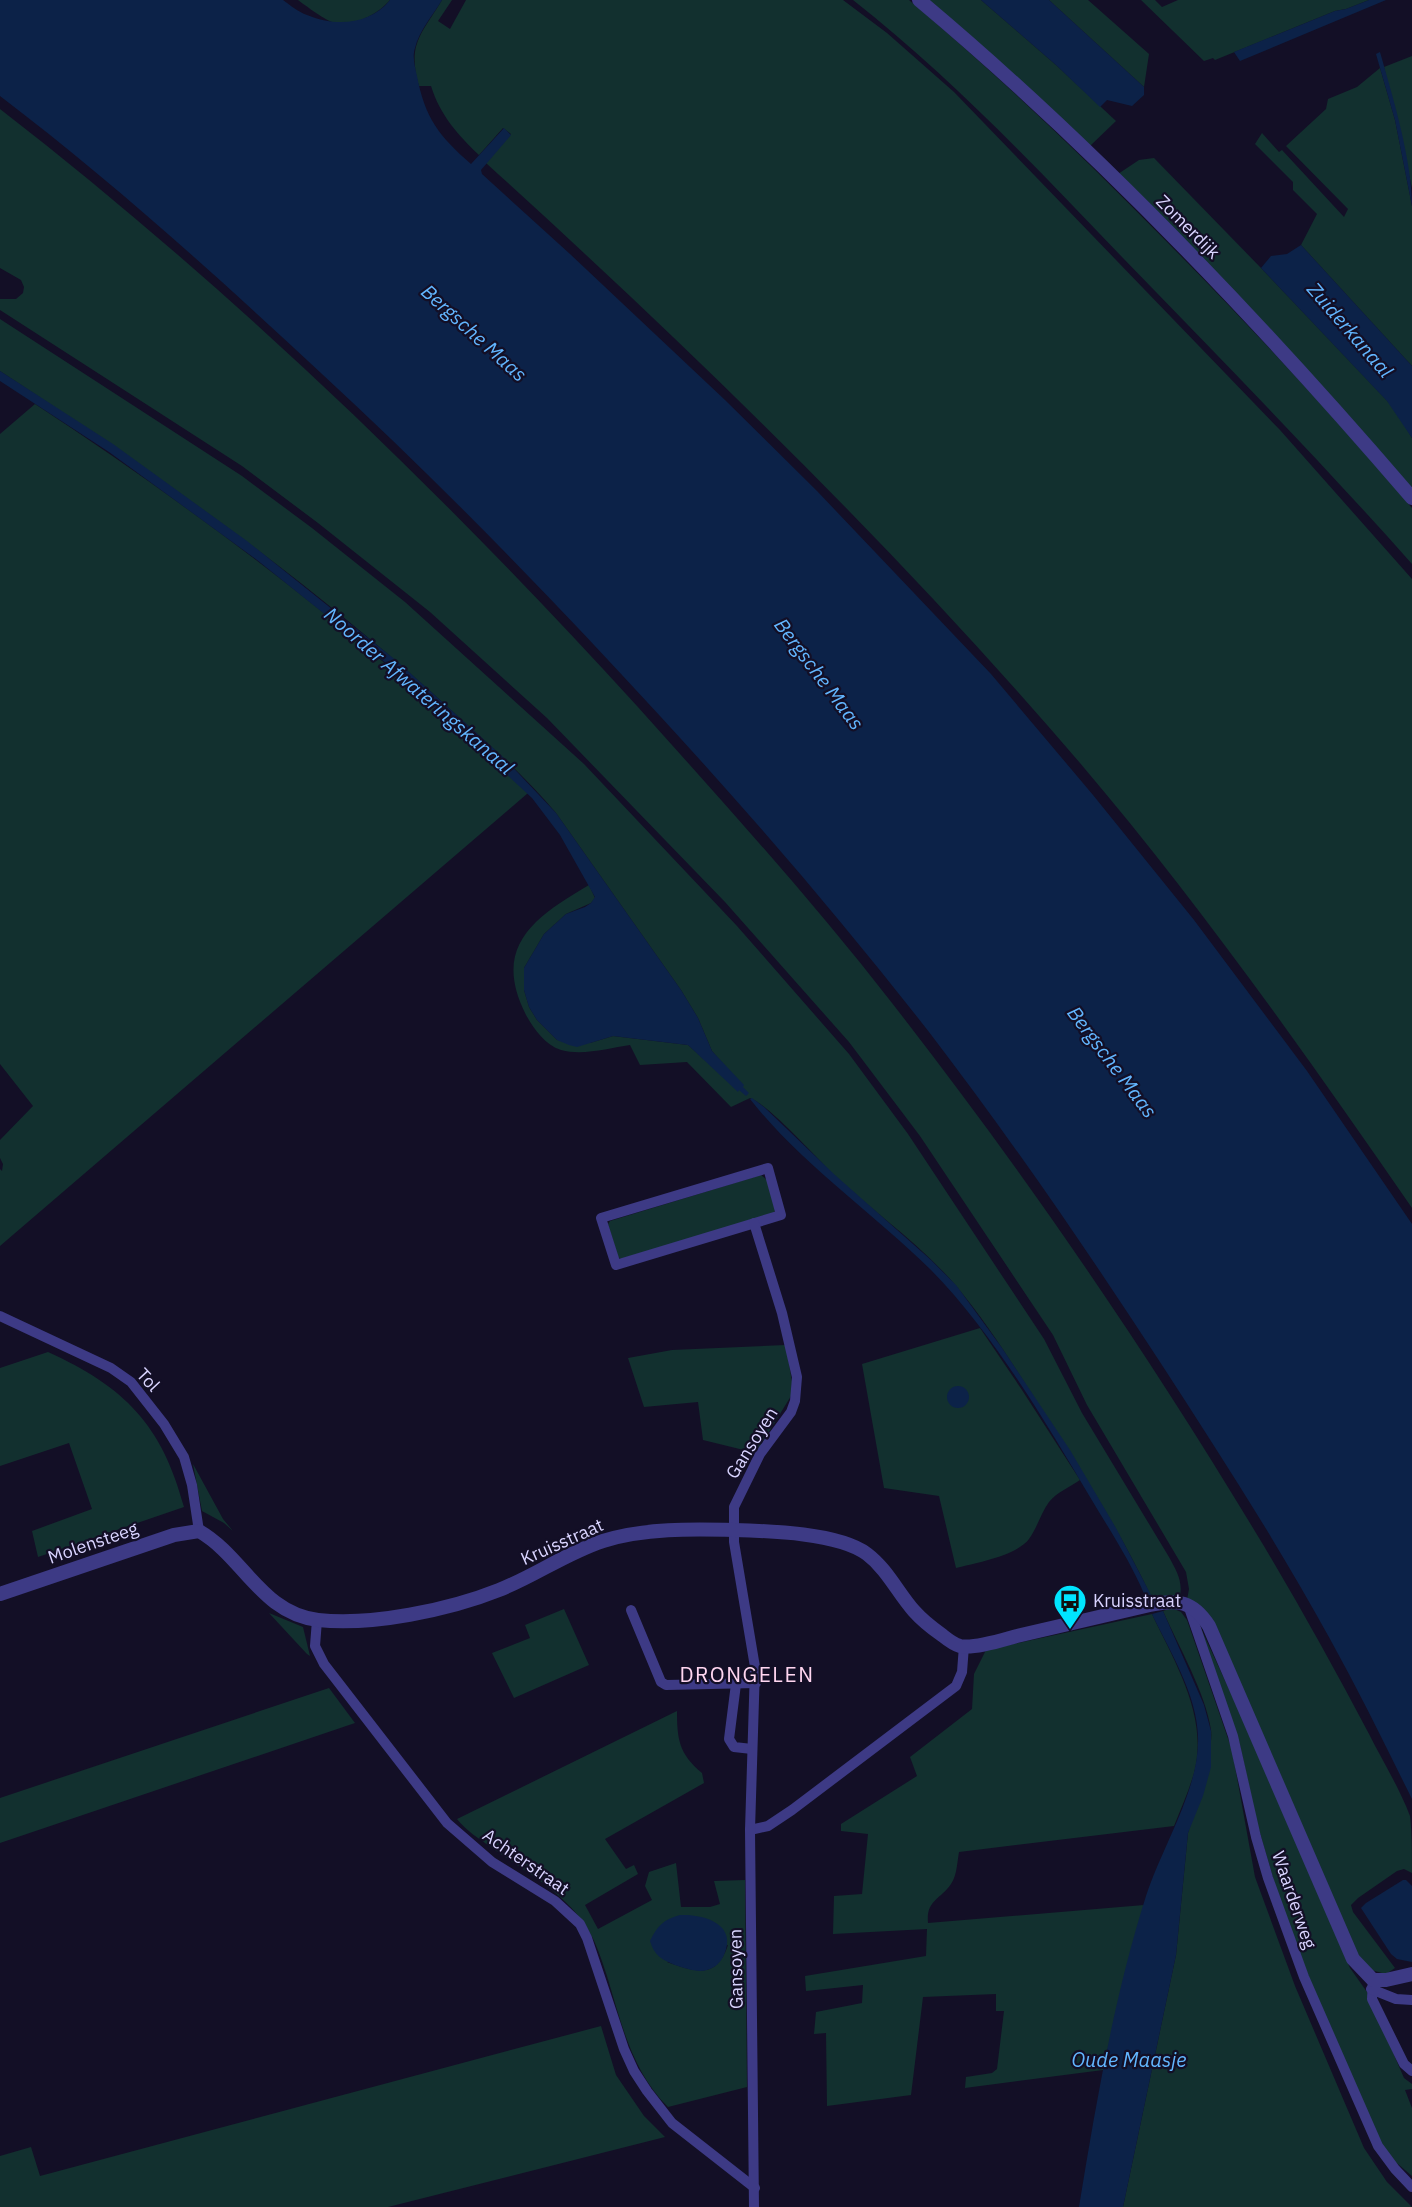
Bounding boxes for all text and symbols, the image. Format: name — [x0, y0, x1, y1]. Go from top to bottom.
street label: Zomerdijk — [1151, 190, 1226, 264]
water label: Zuiderkanaal — [1301, 275, 1400, 384]
water label: Bergsche Maas — [416, 278, 533, 387]
water label: Noorder Afwateringskanaal — [319, 601, 520, 781]
water label: Bergsche Maas — [768, 612, 870, 735]
water label: Bergsche Maas — [1061, 1000, 1163, 1123]
street label: Tol — [132, 1363, 165, 1396]
street label: Gansoyen — [721, 1403, 783, 1483]
street label: Kruisstraat — [517, 1513, 607, 1570]
street label: Molensteeg — [45, 1516, 141, 1569]
bus stop icon: Kruisstraat — [1052, 1583, 1088, 1630]
place label: Kruisstraat — [1093, 1589, 1181, 1612]
district label: DRONGELEN — [680, 1660, 815, 1688]
street label: Achterstraat — [478, 1823, 574, 1900]
street label: Waarderweg — [1267, 1848, 1322, 1952]
street label: Gansoyen — [723, 1929, 748, 2009]
water label: Oude Maasje — [1071, 2046, 1187, 2073]

